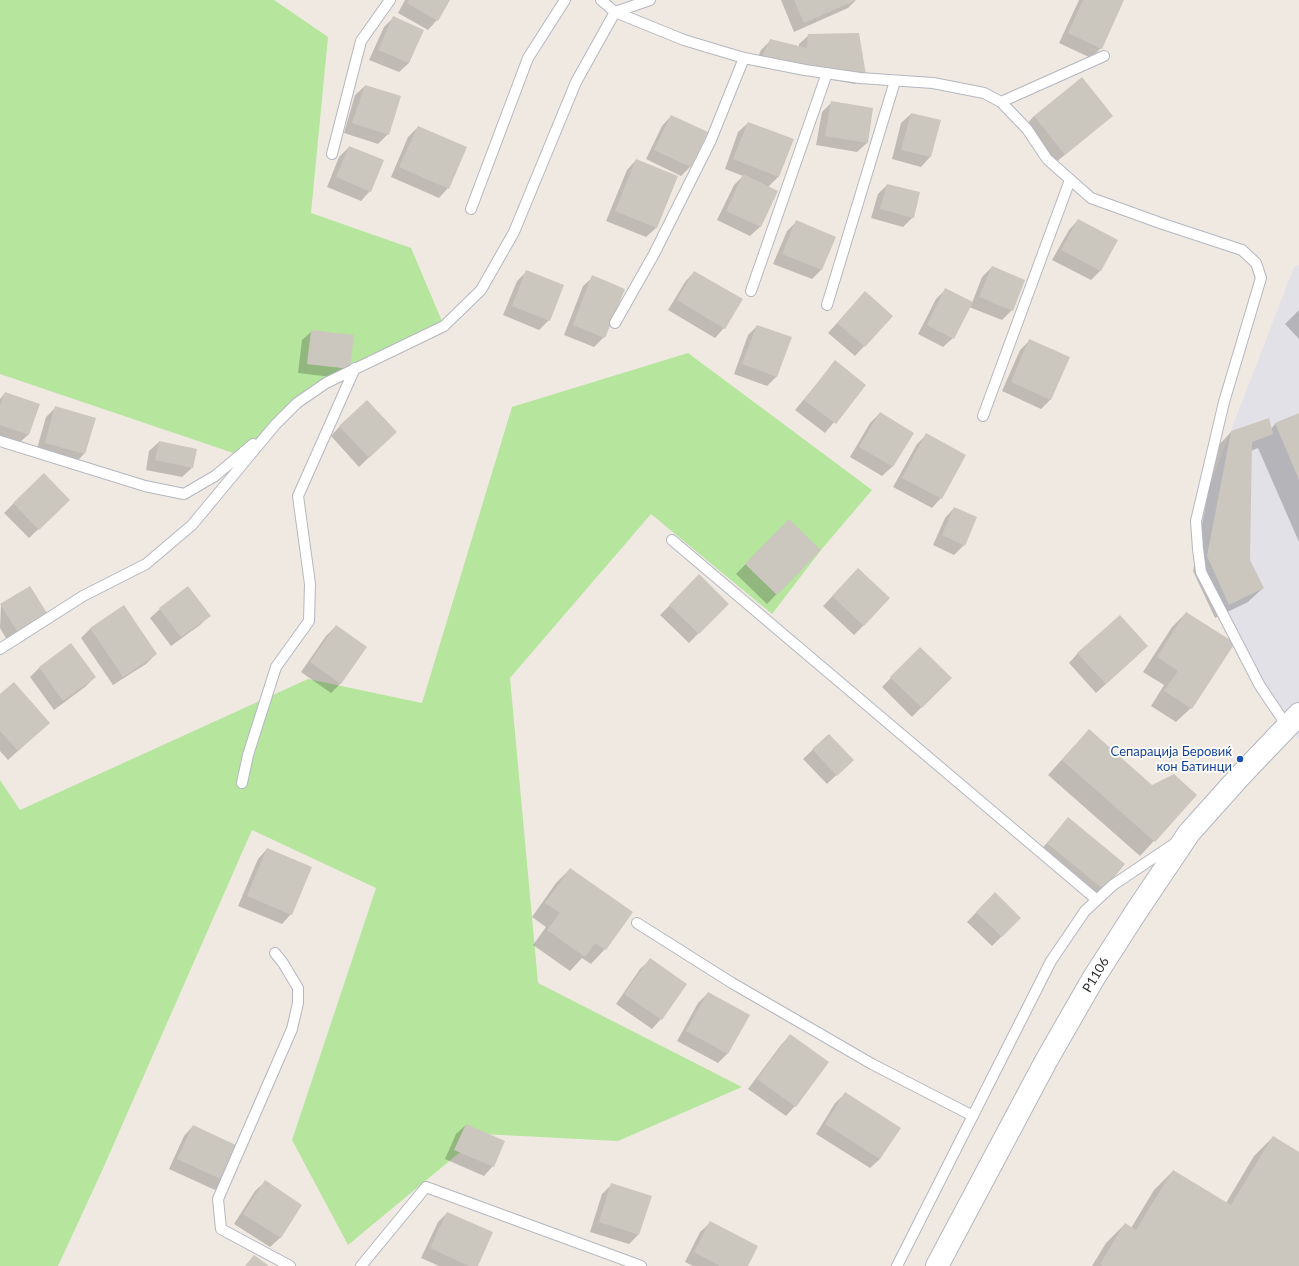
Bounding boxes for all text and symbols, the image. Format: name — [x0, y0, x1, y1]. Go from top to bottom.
place label: Сепарација Беровиќ кон Батинци — [1111, 744, 1232, 775]
marker: Сепарација Беровиќ кон Батинци — [1235, 754, 1245, 764]
street label: P1106 — [1080, 955, 1112, 995]

